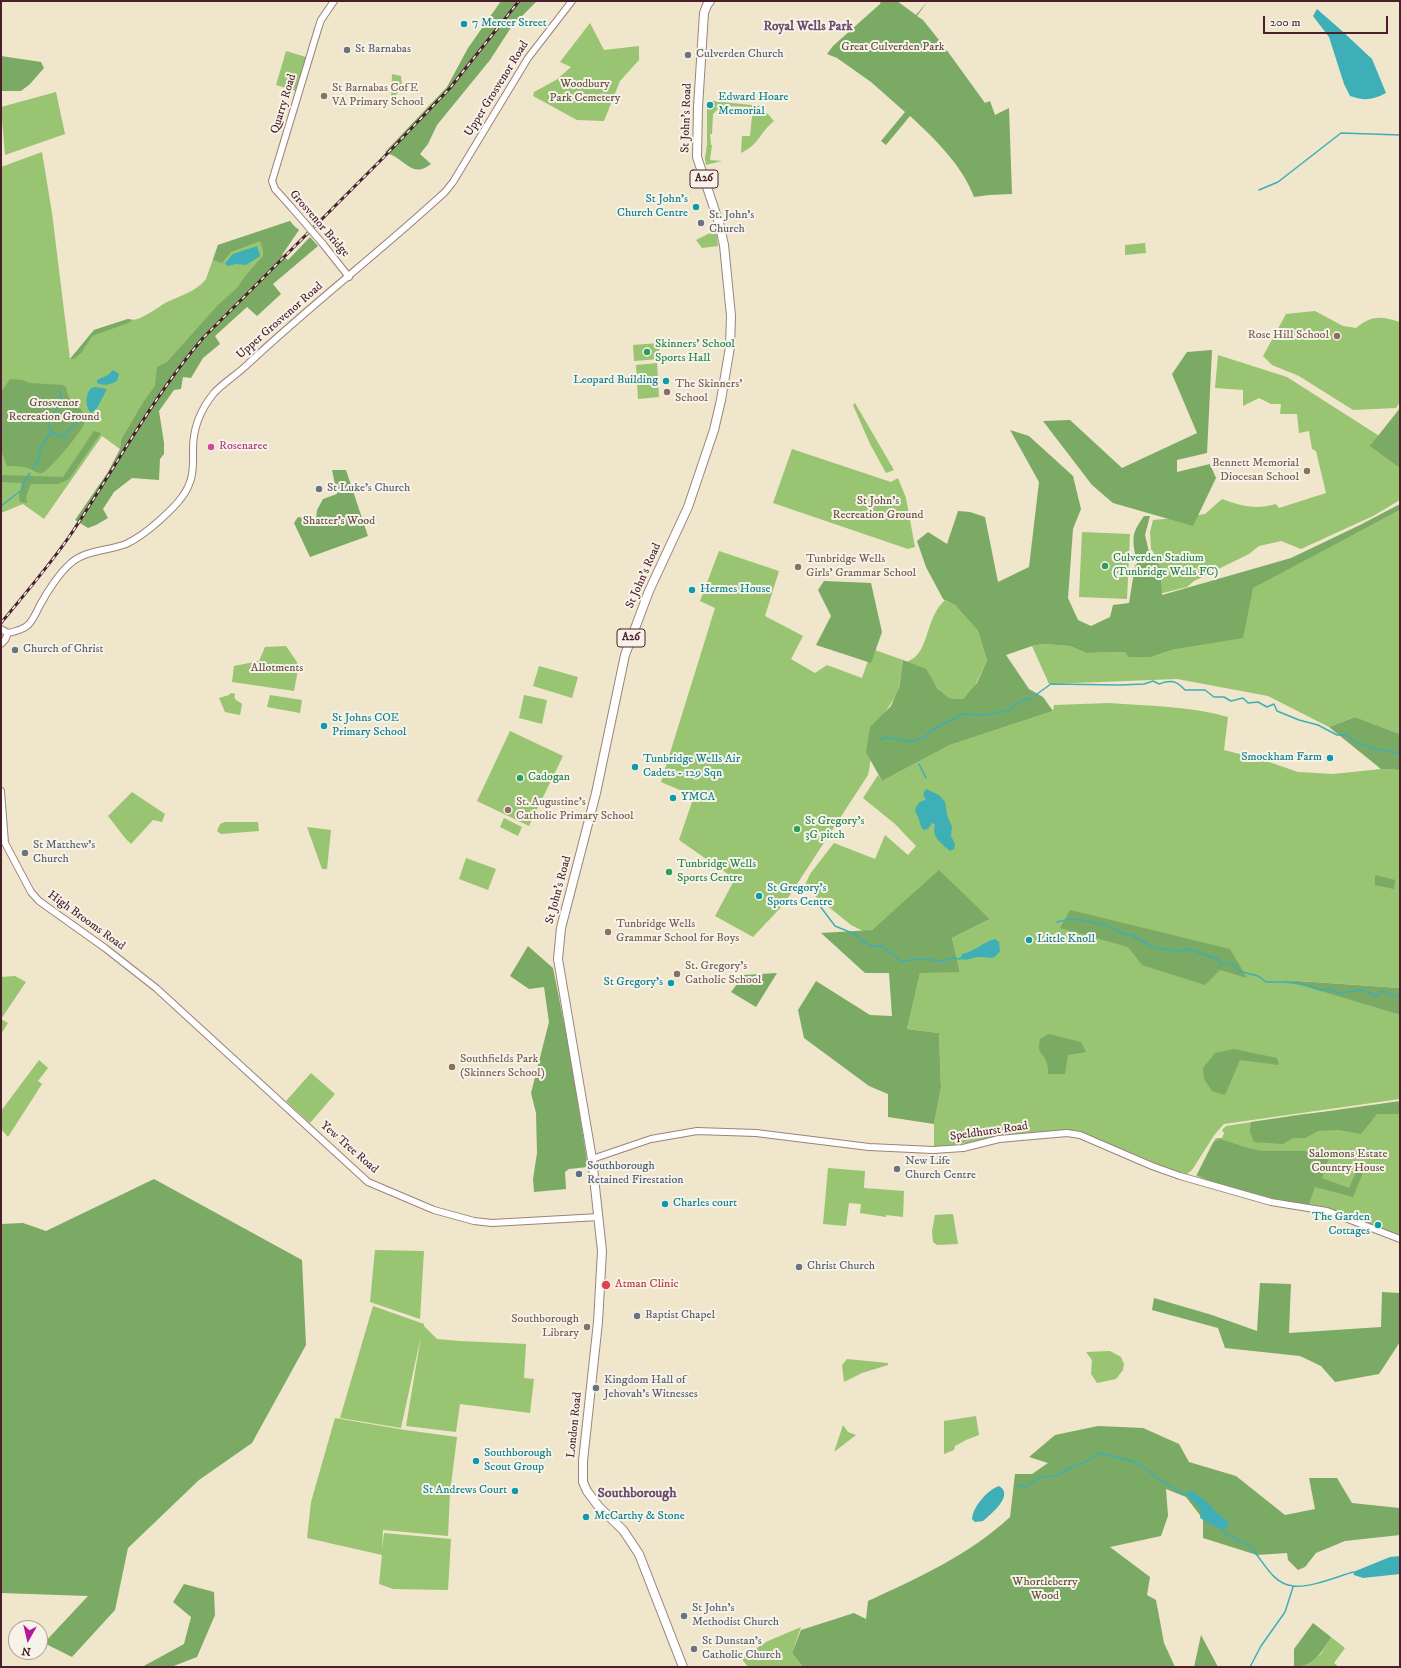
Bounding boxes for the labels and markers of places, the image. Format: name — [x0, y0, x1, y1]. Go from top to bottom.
place label: 7 Mercer Street — [472, 17, 547, 31]
marker: 7 Mercer Street — [459, 19, 469, 29]
place label: St Barnabas — [355, 43, 411, 57]
marker: St Barnabas — [342, 45, 352, 55]
place label: Culverden Church — [696, 48, 784, 62]
marker: Culverden Church — [683, 50, 693, 60]
place label: St Barnabas CofE VA Primary School — [332, 82, 424, 110]
marker: St Barnabas CofE VA Primary School — [319, 91, 329, 101]
place label: Edward Hoare Memorial — [718, 91, 788, 119]
marker: Edward Hoare Memorial — [705, 100, 715, 110]
place label: St John's Church Centre — [617, 193, 688, 221]
marker: St John's Church Centre — [691, 202, 701, 212]
place label: St. John's Church — [709, 209, 754, 237]
marker: St. John's Church — [696, 218, 706, 228]
place label: Rose Hill School — [1248, 329, 1329, 343]
marker: Rose Hill School — [1332, 331, 1342, 341]
place label: Skinners' School Sports Hall — [655, 338, 735, 366]
marker: Skinners' School Sports Hall — [642, 347, 652, 357]
place label: Leopard Building — [573, 374, 658, 388]
marker: Leopard Building — [661, 376, 671, 386]
place label: The Skinners' School — [675, 378, 742, 406]
marker: The Skinners' School — [662, 387, 672, 397]
place label: Rosenaree — [219, 440, 268, 454]
marker: Rosenaree — [206, 442, 216, 452]
place label: Bennett Memorial Diocesan School — [1212, 457, 1299, 485]
marker: Bennett Memorial Diocesan School — [1302, 466, 1312, 476]
place label: St Luke's Church — [327, 482, 410, 496]
marker: St Luke's Church — [314, 484, 324, 494]
place label: Culverden Stadium (Tunbridge Wells FC) — [1113, 552, 1218, 580]
place label: Tunbridge Wells Girls' Grammar School — [806, 553, 916, 581]
marker: Culverden Stadium (Tunbridge Wells FC) — [1100, 561, 1110, 571]
marker: Tunbridge Wells Girls' Grammar School — [793, 562, 803, 572]
place label: Hermes House — [700, 583, 770, 597]
marker: Hermes House — [687, 585, 697, 595]
place label: Church of Christ — [23, 643, 103, 657]
marker: Church of Christ — [10, 645, 20, 655]
place label: St Johns COE Primary School — [332, 712, 406, 740]
marker: St Johns COE Primary School — [319, 721, 329, 731]
place label: Smockham Farm — [1241, 751, 1322, 765]
place label: Tunbridge Wells Air Cadets - 129 Sqn — [643, 753, 740, 781]
marker: Smockham Farm — [1325, 753, 1335, 763]
marker: Tunbridge Wells Air Cadets - 129 Sqn — [630, 762, 640, 772]
place label: Cadogan — [528, 771, 570, 785]
marker: Cadogan — [515, 773, 525, 783]
place label: YMCA — [681, 791, 715, 805]
marker: YMCA — [668, 793, 678, 803]
place label: St. Augustine's Catholic Primary School — [516, 796, 634, 824]
marker: St. Augustine's Catholic Primary School — [503, 805, 513, 815]
place label: St Gregory's 3G pitch — [805, 815, 864, 843]
marker: St Gregory's 3G pitch — [792, 824, 802, 834]
place label: St Matthew's Church — [33, 839, 95, 867]
marker: St Matthew's Church — [20, 848, 30, 858]
place label: Tunbridge Wells Sports Centre — [677, 858, 756, 886]
marker: Tunbridge Wells Sports Centre — [664, 867, 674, 877]
place label: St Gregory's Sports Centre — [767, 882, 832, 910]
marker: St Gregory's Sports Centre — [754, 891, 764, 901]
place label: Tunbridge Wells Grammar School for Boys — [616, 918, 739, 946]
marker: Tunbridge Wells Grammar School for Boys — [603, 927, 613, 937]
place label: Little Knoll — [1037, 933, 1095, 947]
marker: Little Knoll — [1024, 935, 1034, 945]
place label: St. Gregory's Catholic School — [685, 960, 761, 988]
marker: St. Gregory's Catholic School — [672, 969, 682, 979]
place label: St Gregory's — [604, 976, 663, 990]
marker: St Gregory's — [666, 978, 676, 988]
place label: Southfields Park (Skinners School) — [460, 1053, 545, 1081]
marker: Southfields Park (Skinners School) — [447, 1062, 457, 1072]
place label: New Life Church Centre — [905, 1155, 976, 1183]
place label: Southborough Retained Firestation — [587, 1160, 684, 1188]
marker: New Life Church Centre — [892, 1164, 902, 1174]
marker: Southborough Retained Firestation — [574, 1169, 584, 1179]
place label: Charles court — [673, 1197, 737, 1211]
marker: Charles court — [660, 1199, 670, 1209]
place label: The Garden Cottages — [1312, 1211, 1370, 1239]
marker: The Garden Cottages — [1373, 1220, 1383, 1230]
place label: Christ Church — [807, 1260, 875, 1274]
marker: Christ Church — [794, 1262, 804, 1272]
place label: Atman Clinic — [615, 1278, 679, 1292]
marker: Atman Clinic — [600, 1279, 612, 1291]
place label: Baptist Chapel — [645, 1309, 715, 1323]
marker: Baptist Chapel — [632, 1311, 642, 1321]
place label: Southborough Library — [511, 1313, 579, 1341]
marker: Southborough Library — [582, 1322, 592, 1332]
place label: Kingdom Hall of Jehovah's Witnesses — [604, 1374, 698, 1402]
marker: Kingdom Hall of Jehovah's Witnesses — [591, 1383, 601, 1393]
place label: Southborough Scout Group — [484, 1447, 552, 1475]
marker: Southborough Scout Group — [471, 1456, 481, 1466]
place label: St Andrews Court — [423, 1484, 507, 1498]
marker: St Andrews Court — [510, 1486, 520, 1496]
place label: McCarthy & Stone — [594, 1510, 685, 1524]
marker: McCarthy & Stone — [581, 1512, 591, 1522]
place label: St John's Methodist Church — [692, 1602, 779, 1630]
marker: St John's Methodist Church — [679, 1611, 689, 1621]
place label: St Dunstan's Catholic Church — [702, 1635, 781, 1663]
marker: St Dunstan's Catholic Church — [689, 1644, 699, 1654]

